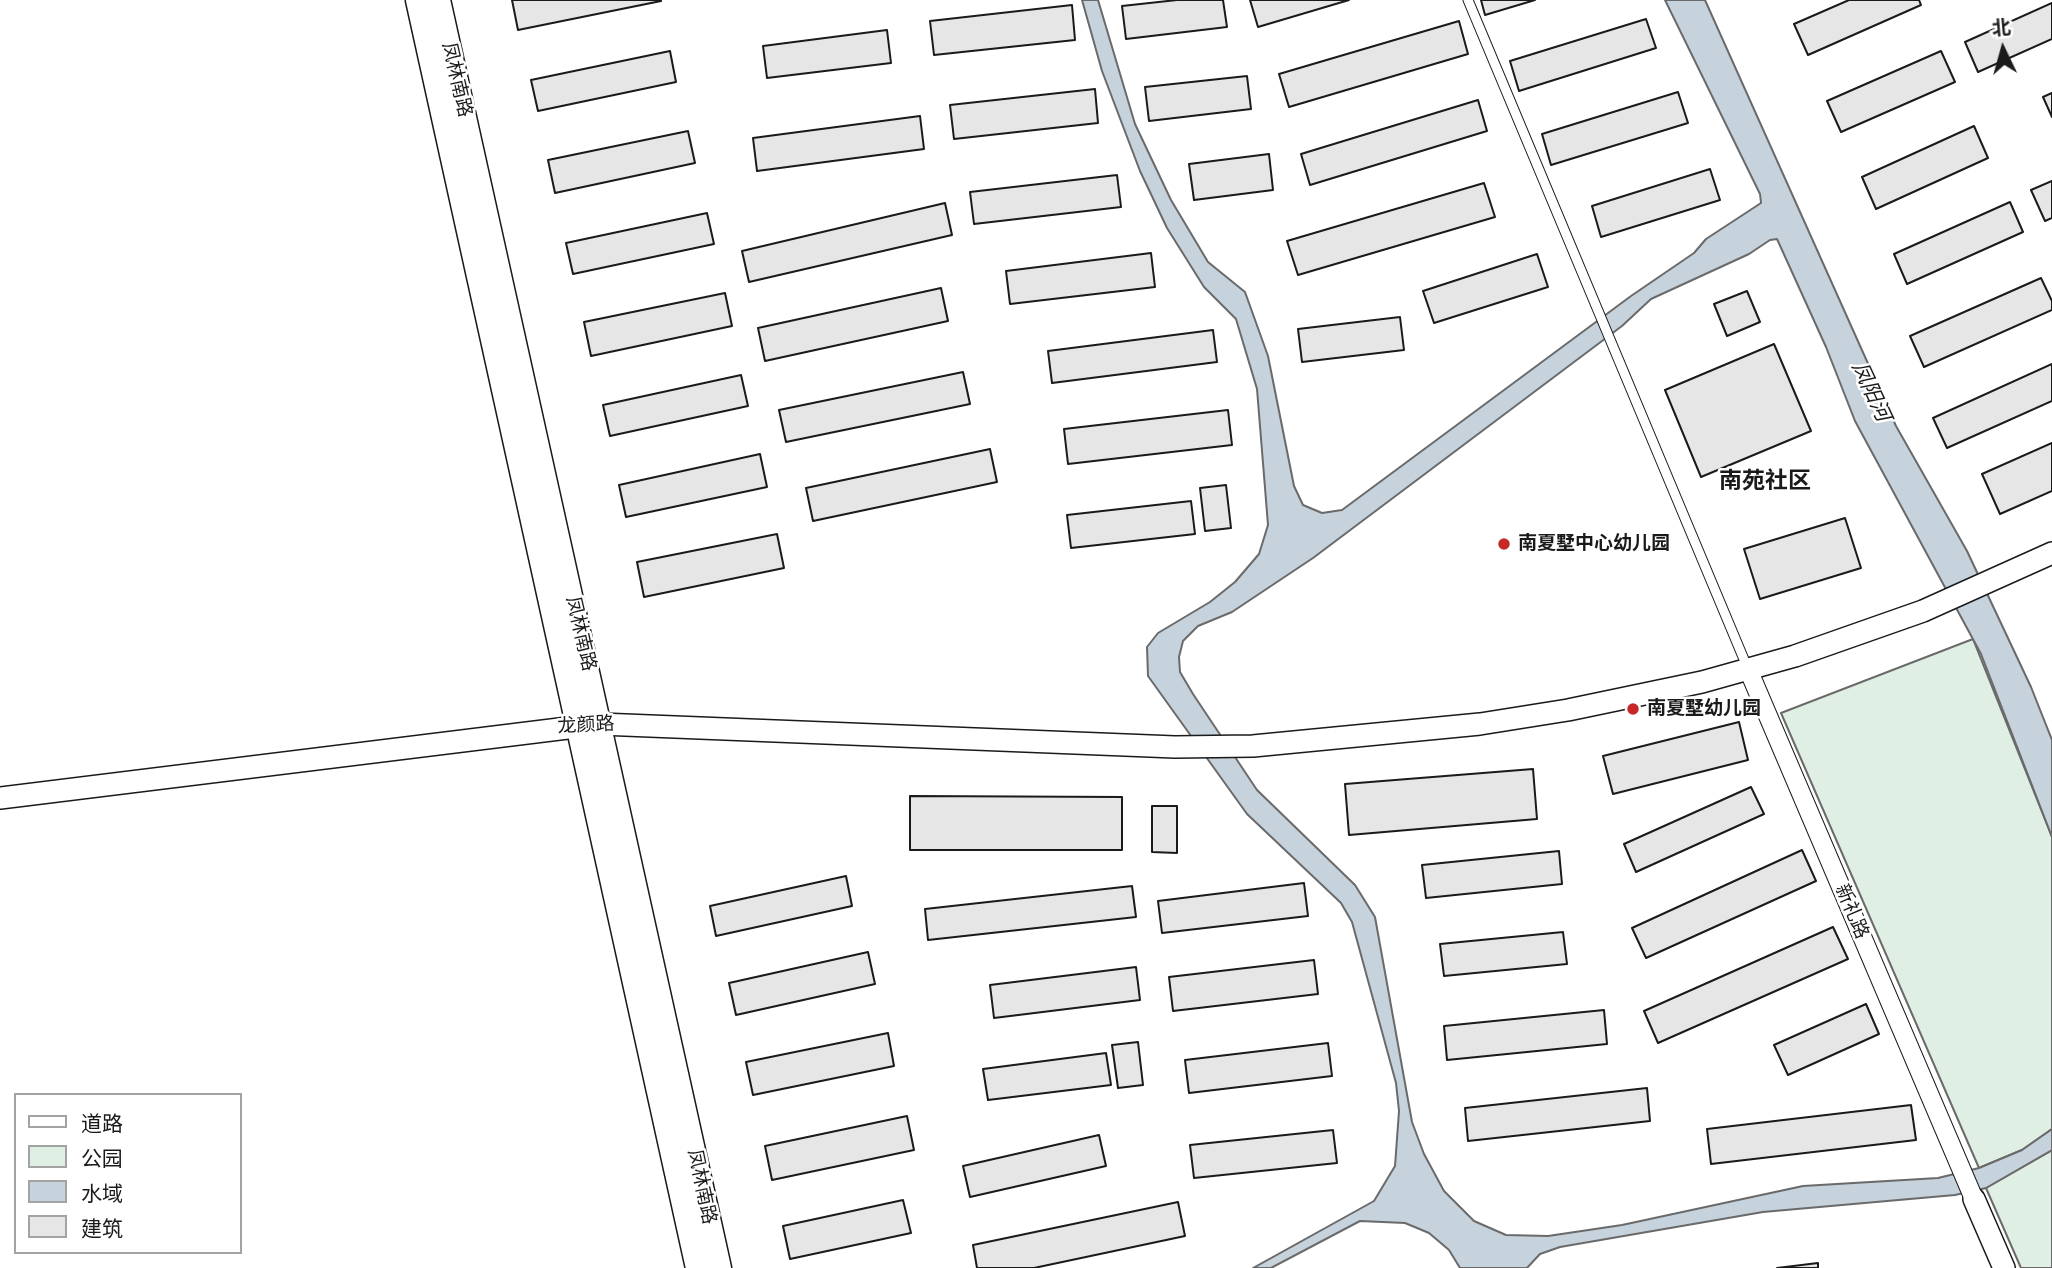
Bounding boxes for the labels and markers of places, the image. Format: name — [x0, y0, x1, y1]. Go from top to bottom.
place label: 南夏墅中心幼儿园 — [1518, 533, 1670, 555]
marker: 南夏墅中心幼儿园 — [1496, 536, 1512, 552]
place label: 南夏墅幼儿园 — [1647, 698, 1761, 720]
marker: 南夏墅幼儿园 — [1625, 701, 1641, 717]

